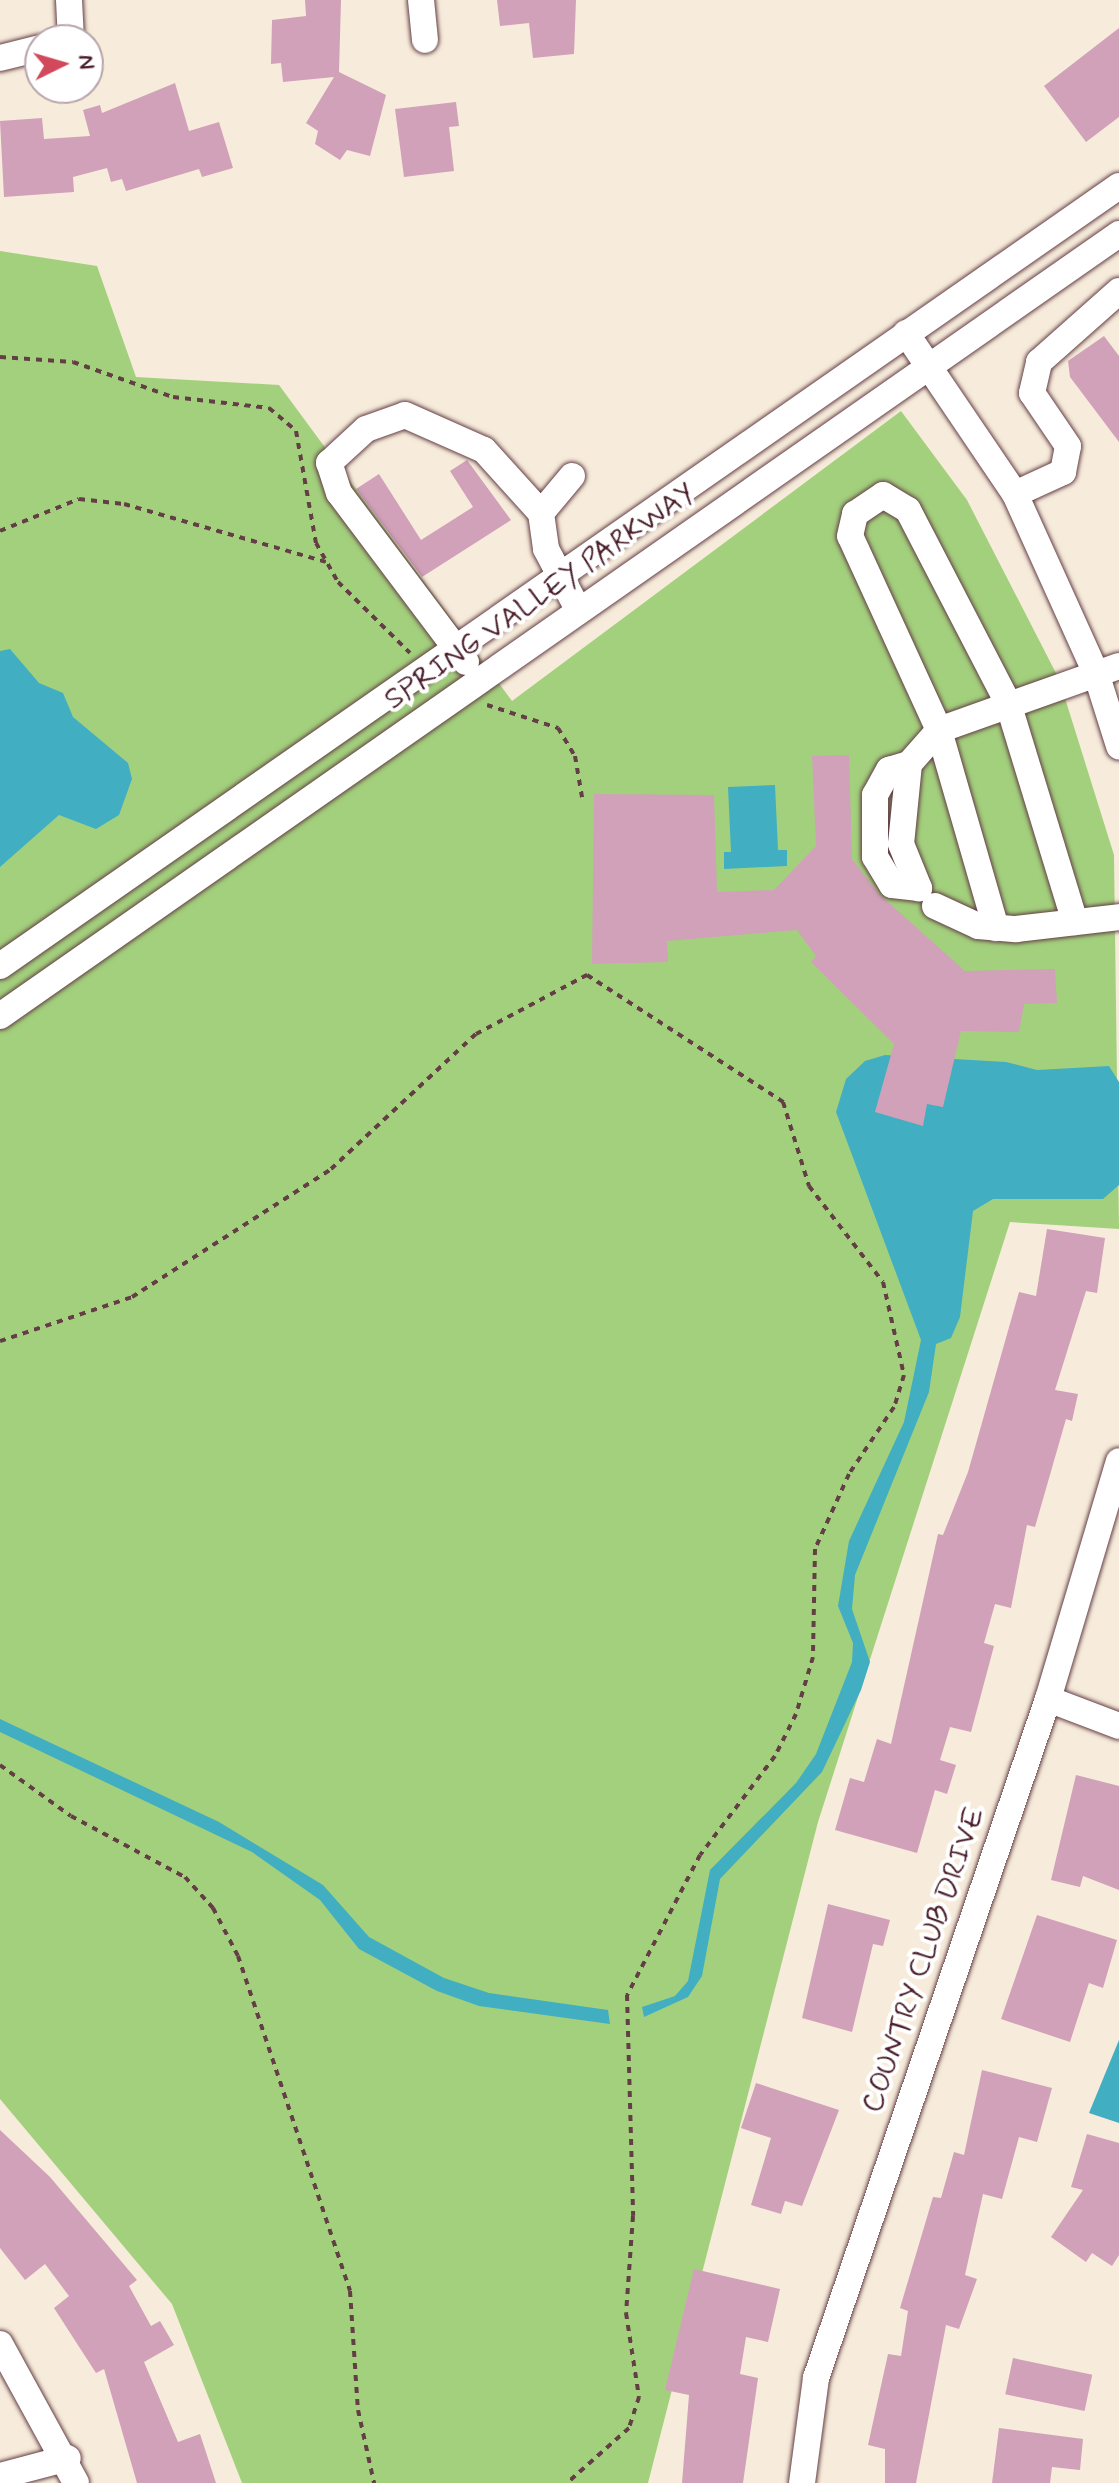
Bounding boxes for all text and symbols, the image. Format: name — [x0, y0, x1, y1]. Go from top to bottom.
north arrow — [24, 24, 104, 104]
text: N — [71, 54, 101, 71]
street label: SPRING VALLEY PARKWAY — [378, 476, 702, 718]
street label: COUNTRY CLUB DRIVE — [854, 1801, 994, 2119]

